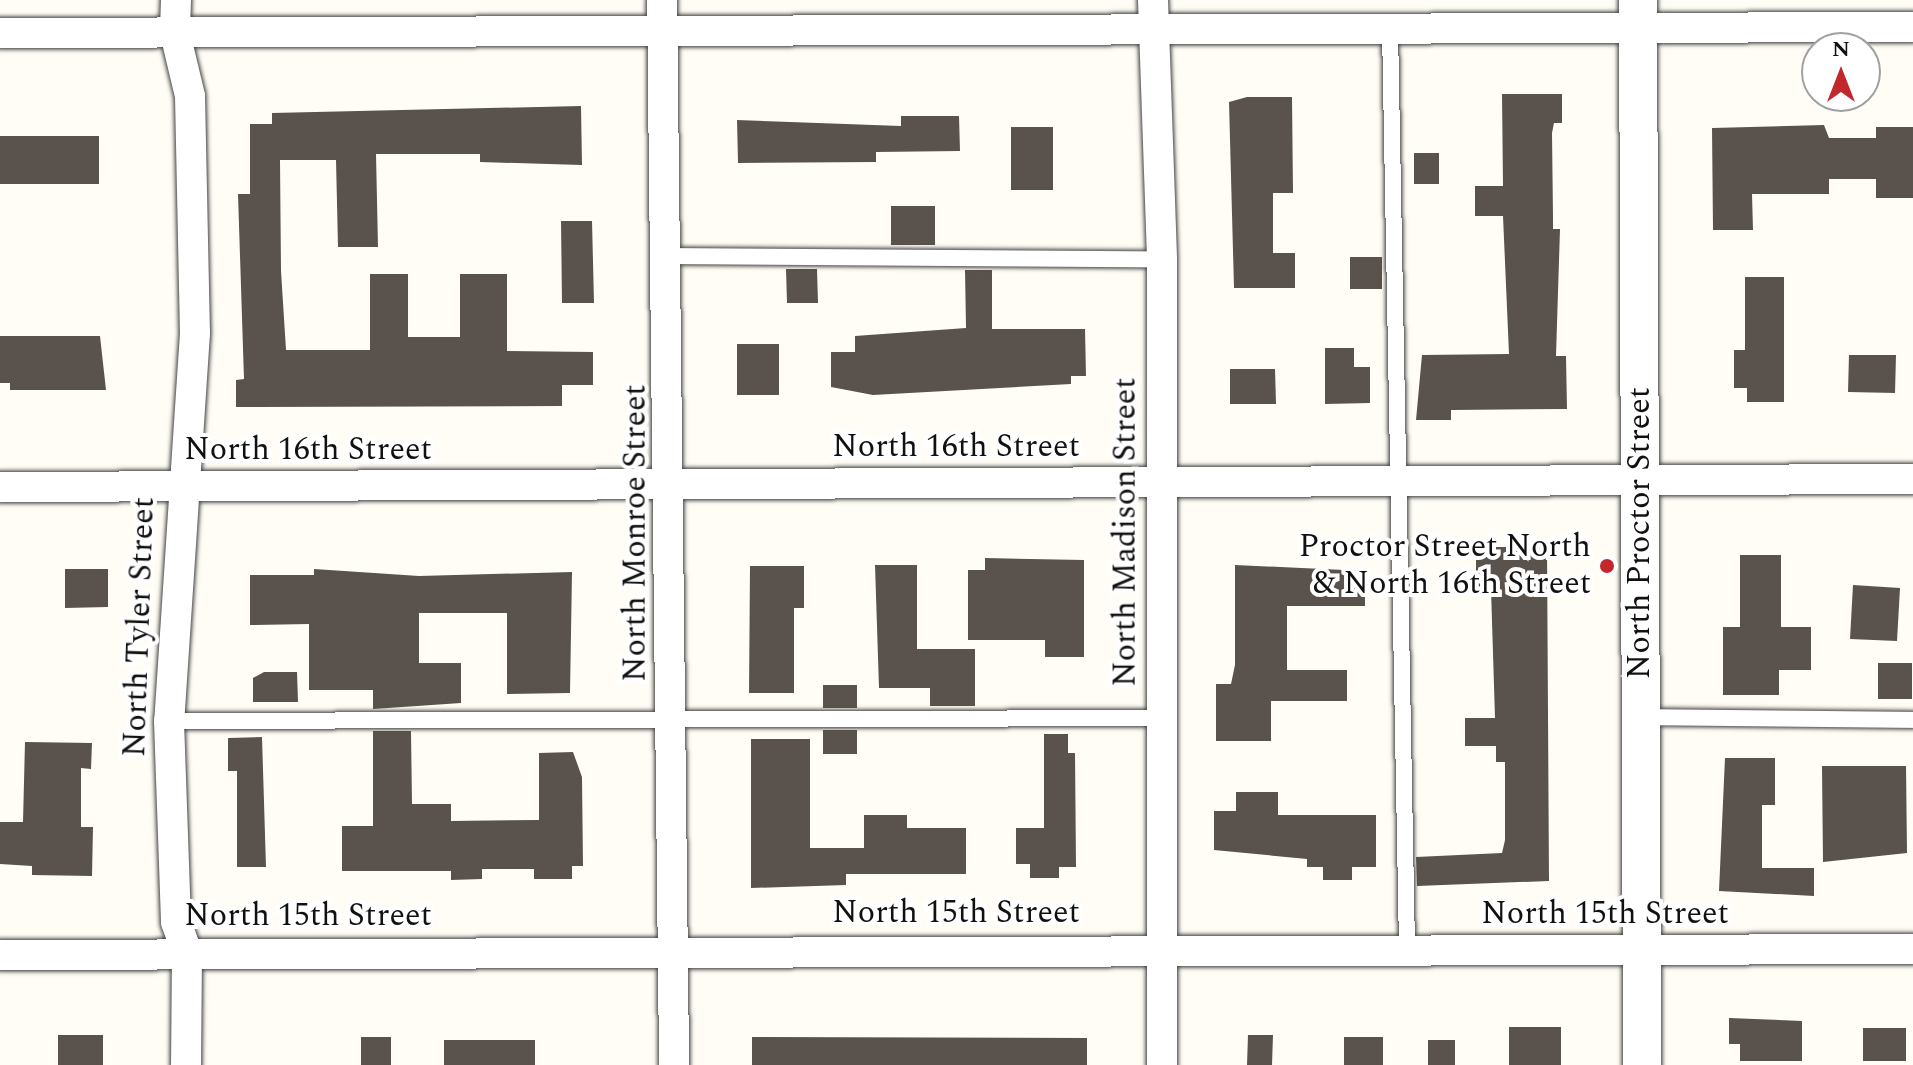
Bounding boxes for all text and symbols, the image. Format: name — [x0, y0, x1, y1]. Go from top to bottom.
north arrow — [1801, 32, 1881, 112]
text: N — [1832, 33, 1850, 66]
street label: North Madison Street — [1107, 377, 1145, 687]
street label: North Monroe Street — [617, 384, 655, 682]
street label: North Proctor Street — [1621, 387, 1659, 679]
street label: North 16th Street — [832, 428, 1080, 466]
street label: North 16th Street — [184, 431, 432, 469]
street label: North Tyler Street — [116, 496, 164, 758]
place label: Proctor Street North & North 16th Street — [1299, 529, 1591, 604]
marker: Proctor Street North & North 16th Street — [1598, 557, 1616, 575]
street label: North 15th Street — [832, 894, 1080, 932]
street label: North 15th Street — [1481, 895, 1729, 933]
street label: North 15th Street — [184, 897, 432, 935]

